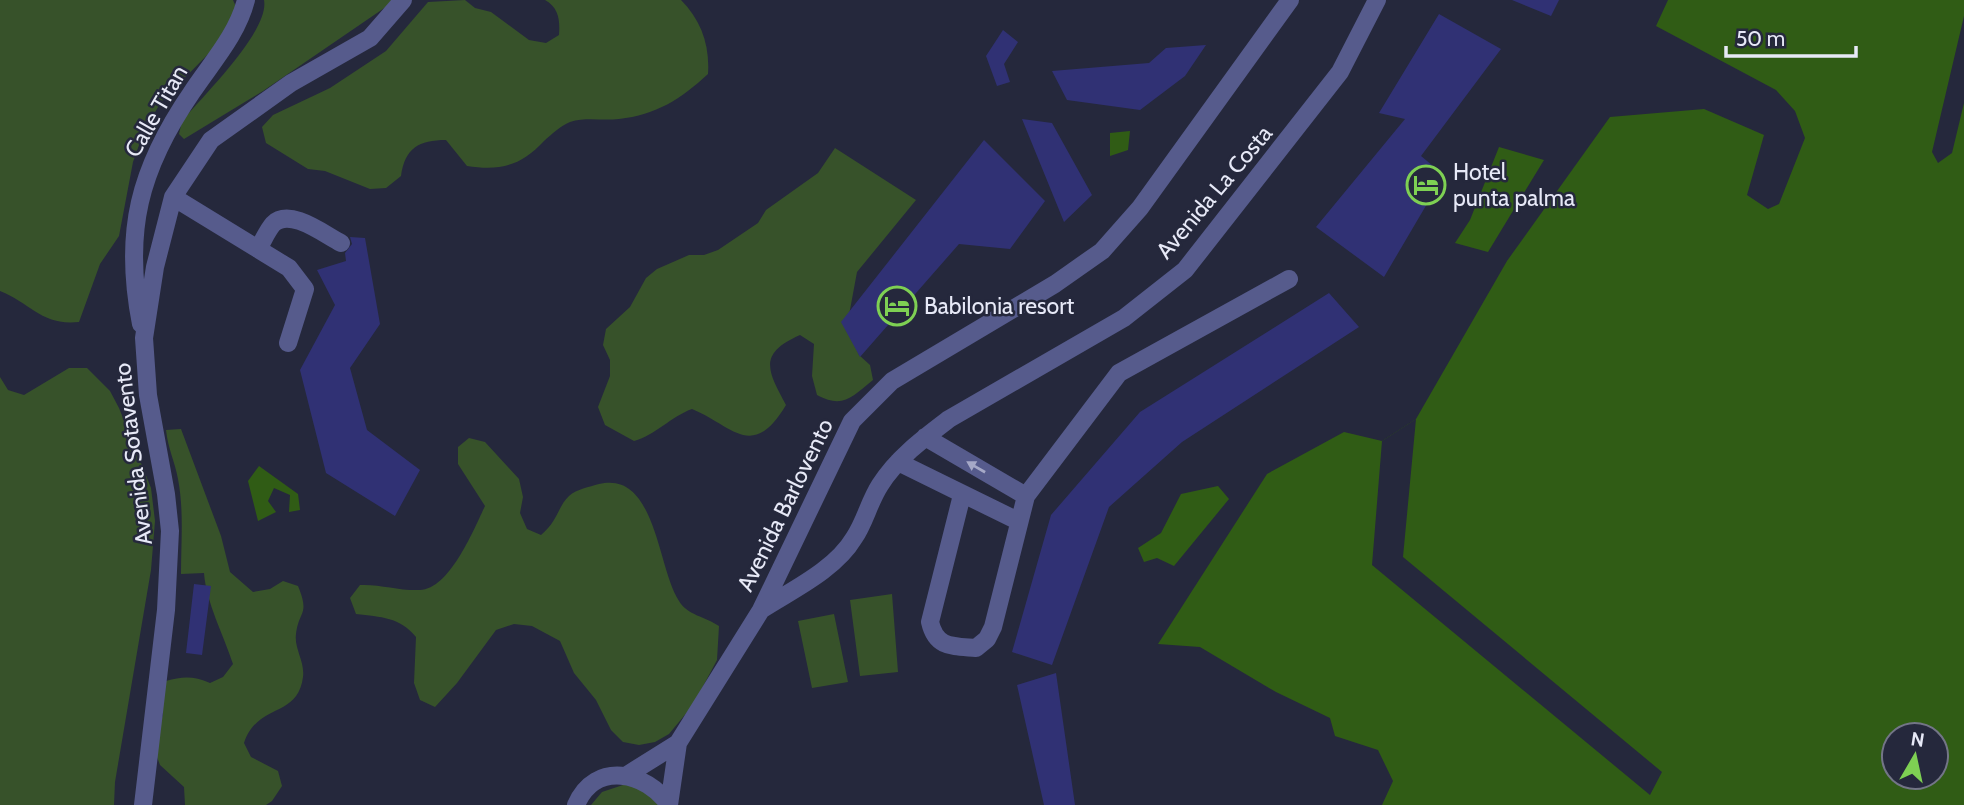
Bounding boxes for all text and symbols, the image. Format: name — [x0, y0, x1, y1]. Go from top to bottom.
scale bar — [1726, 14, 1856, 58]
text: 50 m — [1736, 26, 1785, 51]
street label: Calle Titan — [119, 60, 193, 162]
street label: Avenida La Costa — [1150, 120, 1278, 264]
place label: Hotel punta palma — [1453, 158, 1575, 212]
hotel icon: Hotel punta palma — [1405, 164, 1447, 206]
hotel icon: Babilonia resort — [876, 285, 918, 327]
place label: Babilonia resort — [924, 292, 1075, 320]
street label: Avenida Sotavento — [108, 361, 158, 547]
street label: Avenida Barlovento — [731, 414, 839, 596]
one-way arrow — [966, 461, 985, 473]
north arrow — [1880, 721, 1950, 791]
text: N — [1909, 727, 1926, 752]

